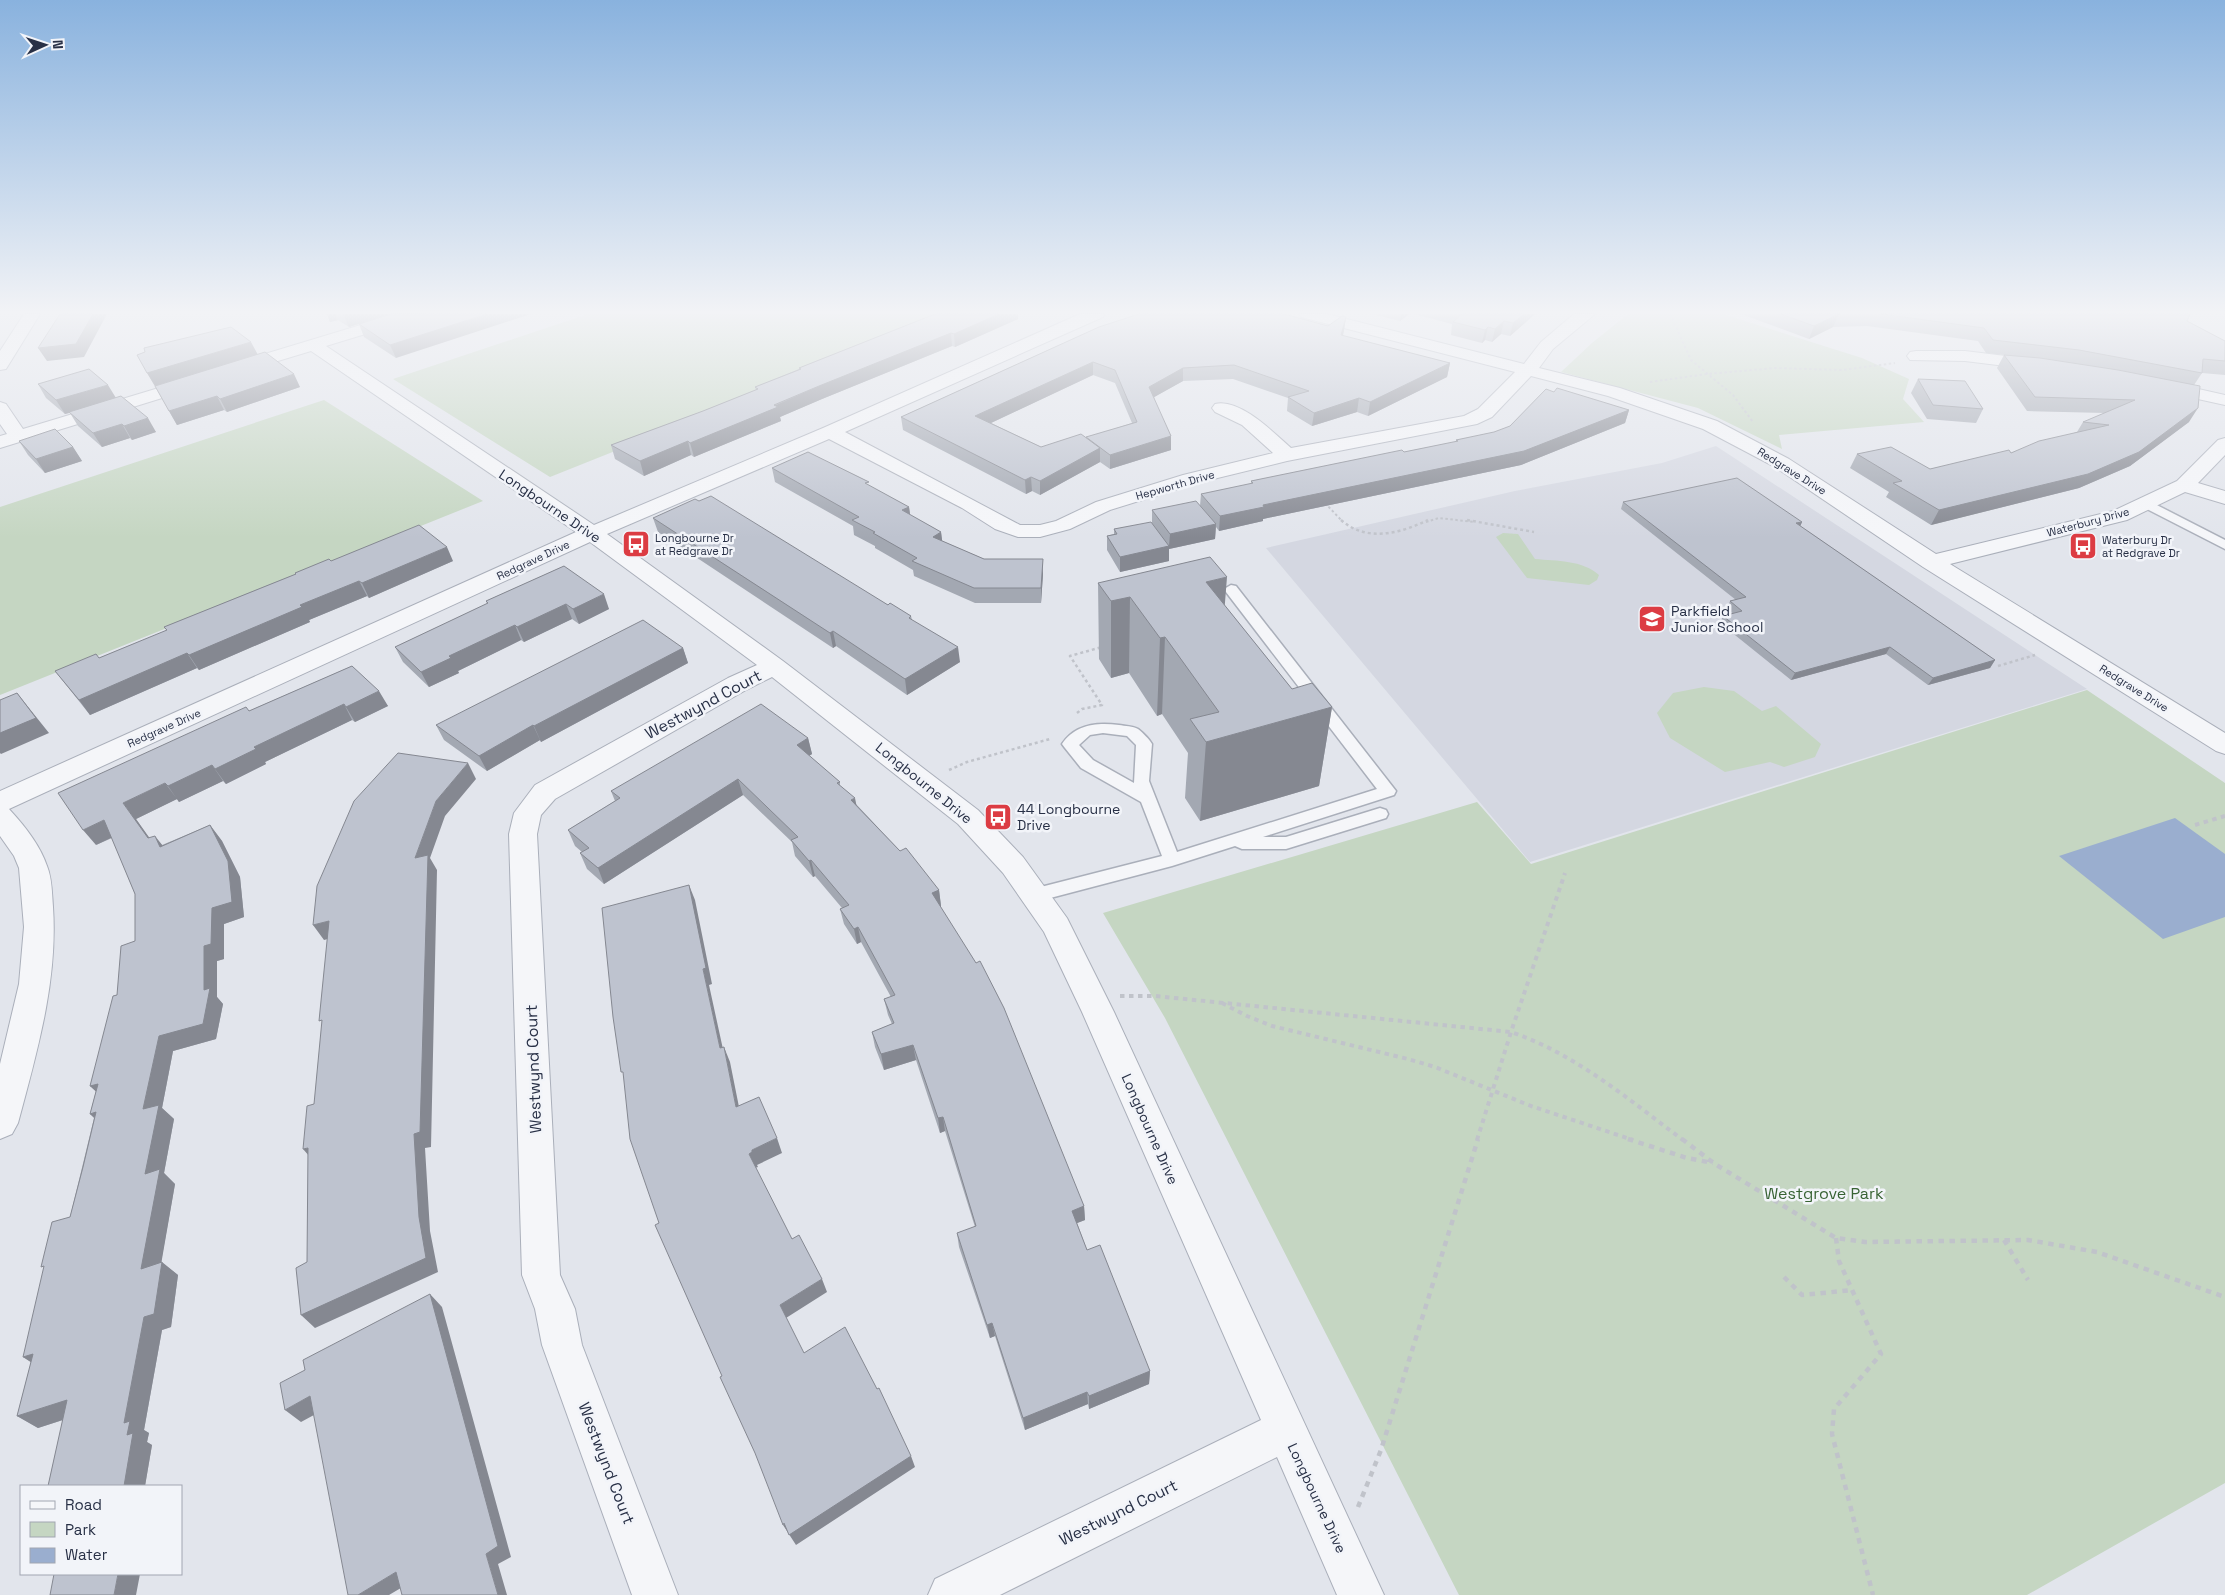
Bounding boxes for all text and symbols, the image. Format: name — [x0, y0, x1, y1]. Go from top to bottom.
north arrow — [20, 20, 70, 70]
text: N — [49, 39, 67, 49]
street label: Redgrave Drive — [1755, 444, 1829, 498]
street label: Longbourne Drive — [495, 465, 605, 547]
street label: Hepworth Drive — [1134, 467, 1216, 503]
street label: Waterbury Drive — [2045, 504, 2131, 540]
bus stop icon: Longbourne Dr at Redgrave Dr — [621, 529, 651, 559]
place label: Longbourne Dr at Redgrave Dr — [655, 531, 734, 558]
bus stop icon: Waterbury Dr at Redgrave Dr — [2068, 531, 2098, 561]
place label: Waterbury Dr at Redgrave Dr — [2102, 533, 2180, 560]
street label: Redgrave Drive — [494, 537, 572, 583]
place label: Parkfield Junior School — [1671, 602, 1763, 636]
school or university icon: Parkfield Junior School — [1637, 604, 1667, 634]
street label: Redgrave Drive — [2097, 661, 2171, 715]
street label: Westwynd Court — [641, 665, 765, 744]
street label: Redgrave Drive — [125, 706, 203, 750]
street label: Longbourne Drive — [872, 738, 976, 828]
place label: 44 Longbourne Drive — [1017, 800, 1120, 834]
bus stop icon: 44 Longbourne Drive — [983, 802, 1013, 832]
street label: Westwynd Court — [521, 1004, 546, 1134]
street label: Longbourne Drive — [1118, 1071, 1182, 1187]
park label: Westgrove Park — [1764, 1183, 1884, 1204]
street label: Westwynd Court — [574, 1399, 639, 1527]
street label: Longbourne Drive — [1284, 1440, 1350, 1556]
street label: Westwynd Court — [1056, 1475, 1181, 1550]
legend — [20, 1485, 182, 1575]
text: Road — [65, 1495, 102, 1514]
text: Park — [65, 1520, 96, 1539]
text: Water — [65, 1545, 108, 1564]

